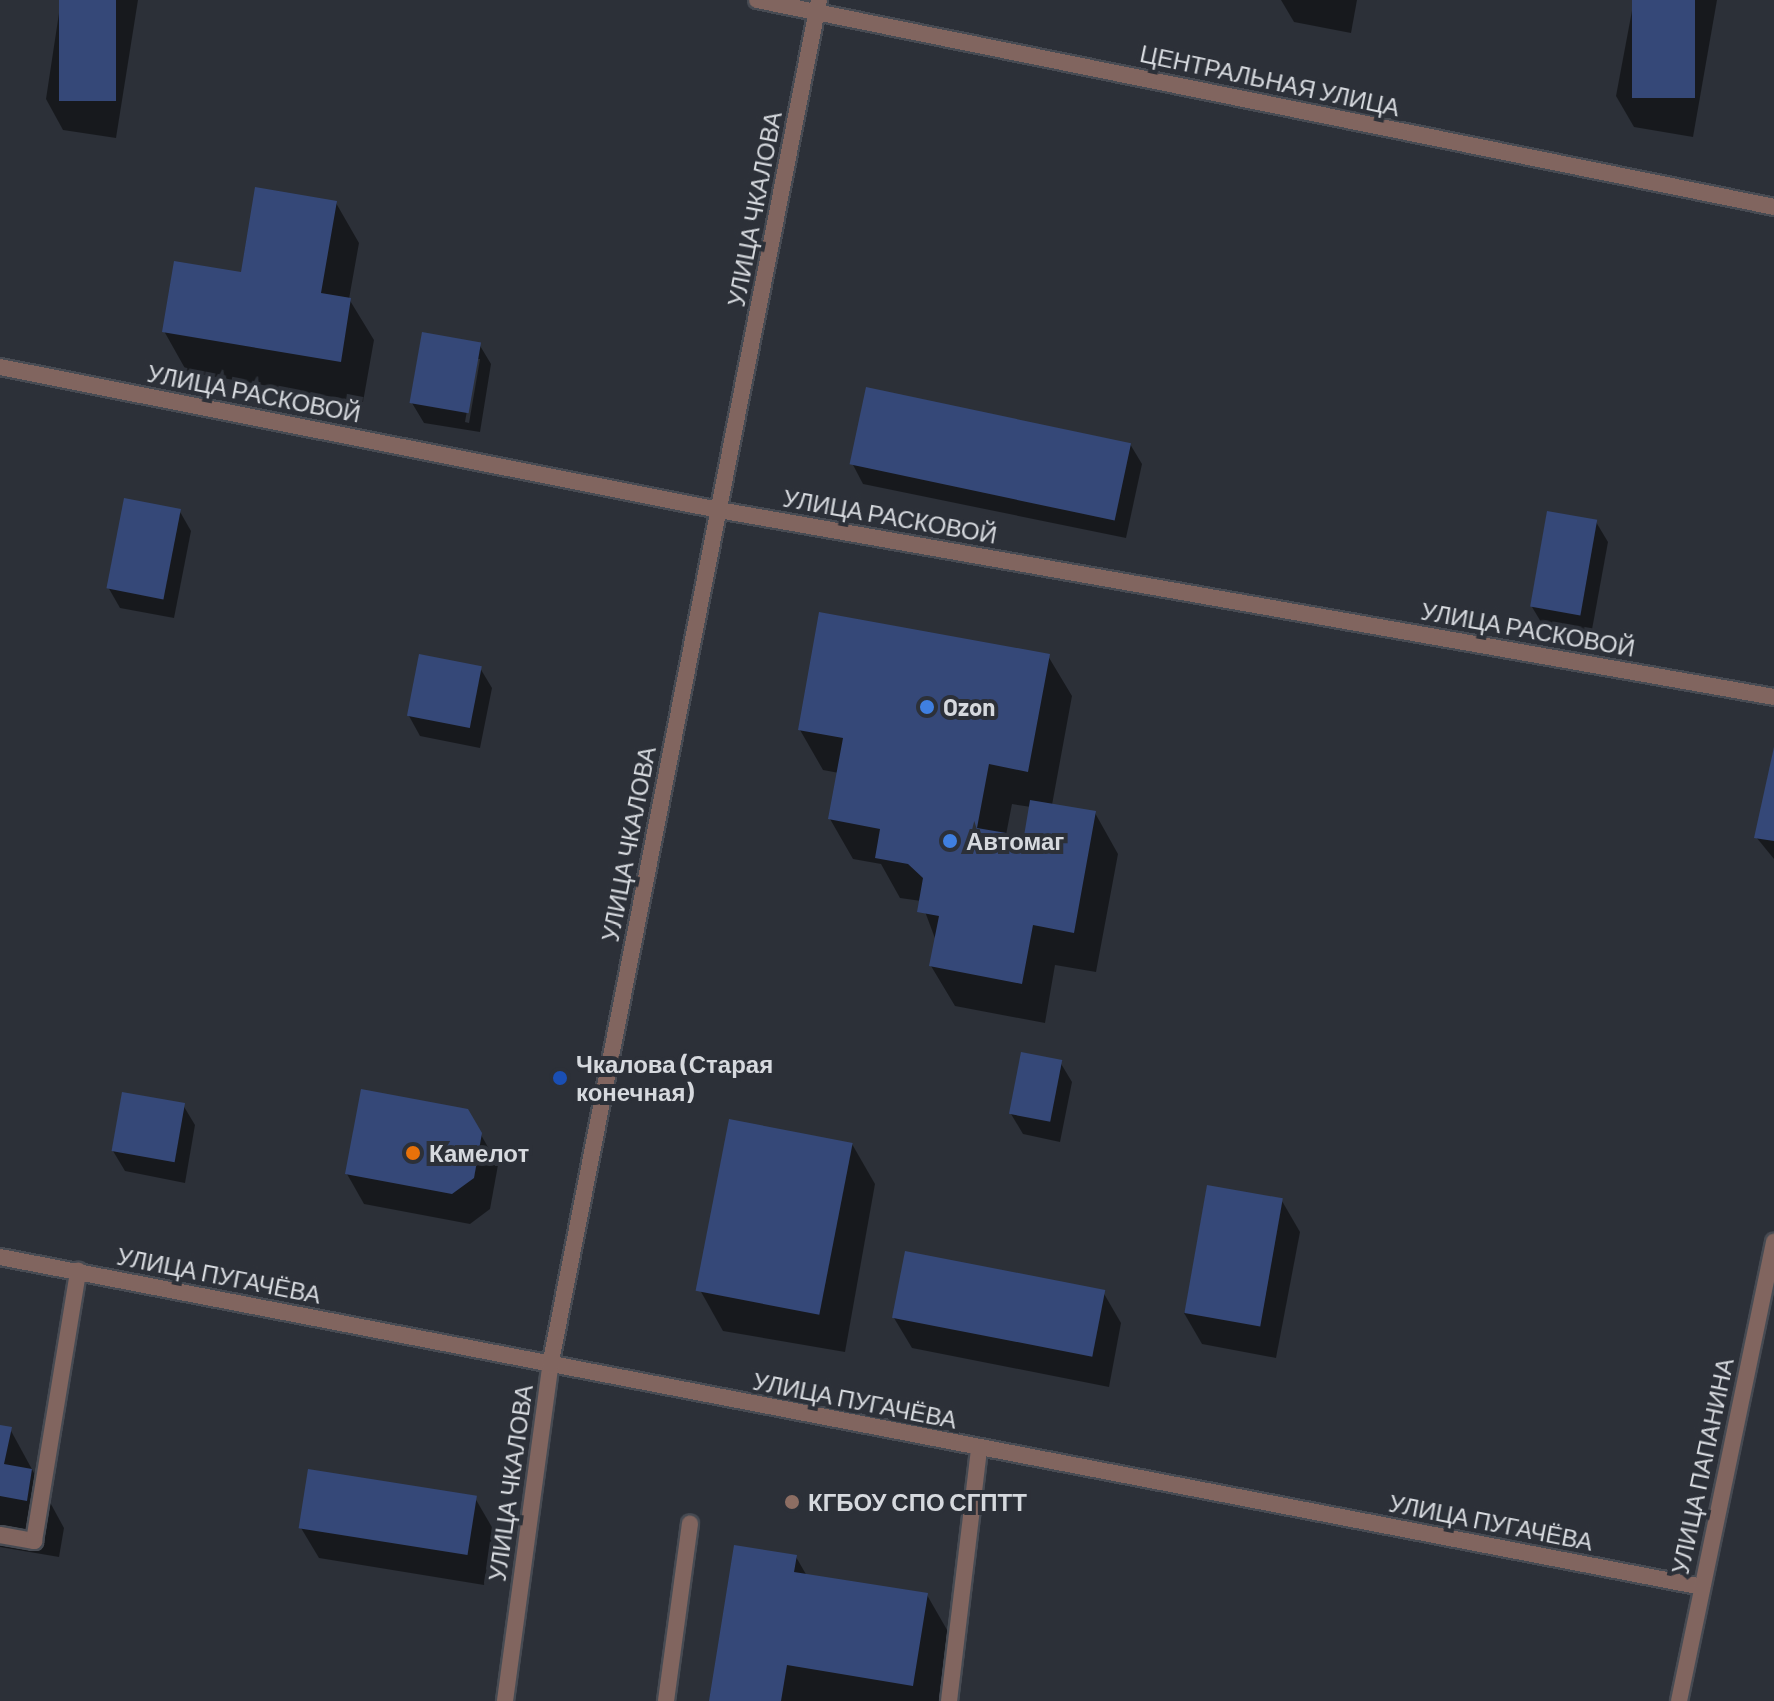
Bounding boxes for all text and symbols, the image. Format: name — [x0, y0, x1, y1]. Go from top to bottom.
street label: ЦЕНТРАЛЬНАЯ УЛИЦА — [1137, 38, 1403, 122]
street label: УЛИЦА ЧКАЛОВА — [721, 109, 787, 309]
street label: УЛИЦА РАСКОВОЙ — [145, 358, 363, 428]
street label: УЛИЦА РАСКОВОЙ — [781, 483, 999, 549]
street label: УЛИЦА РАСКОВОЙ — [1419, 596, 1637, 662]
place label: Ozon — [943, 693, 995, 721]
marker: Ozon — [918, 698, 936, 716]
street label: УЛИЦА ЧКАЛОВА — [595, 744, 661, 944]
place label: Автомаг — [966, 827, 1064, 855]
marker: Автомаг — [941, 832, 959, 850]
place label: Чкалова (Старая конечная) — [576, 1050, 773, 1106]
marker: Чкалова (Старая конечная) — [551, 1069, 569, 1087]
place label: Камелот — [429, 1139, 529, 1167]
marker: Камелот — [404, 1144, 422, 1162]
street label: УЛИЦА ПУГАЧЁВА — [115, 1241, 323, 1309]
street label: УЛИЦА ПАПАНИНА — [1665, 1355, 1739, 1577]
street label: УЛИЦА ПУГАЧЁВА — [751, 1366, 959, 1434]
street label: УЛИЦА ЧКАЛОВА — [482, 1383, 538, 1583]
place label: КГБОУ СПО СГПТТ — [808, 1488, 1027, 1516]
street label: УЛИЦА ПУГАЧЁВА — [1387, 1488, 1595, 1556]
marker: КГБОУ СПО СГПТТ — [783, 1493, 801, 1511]

